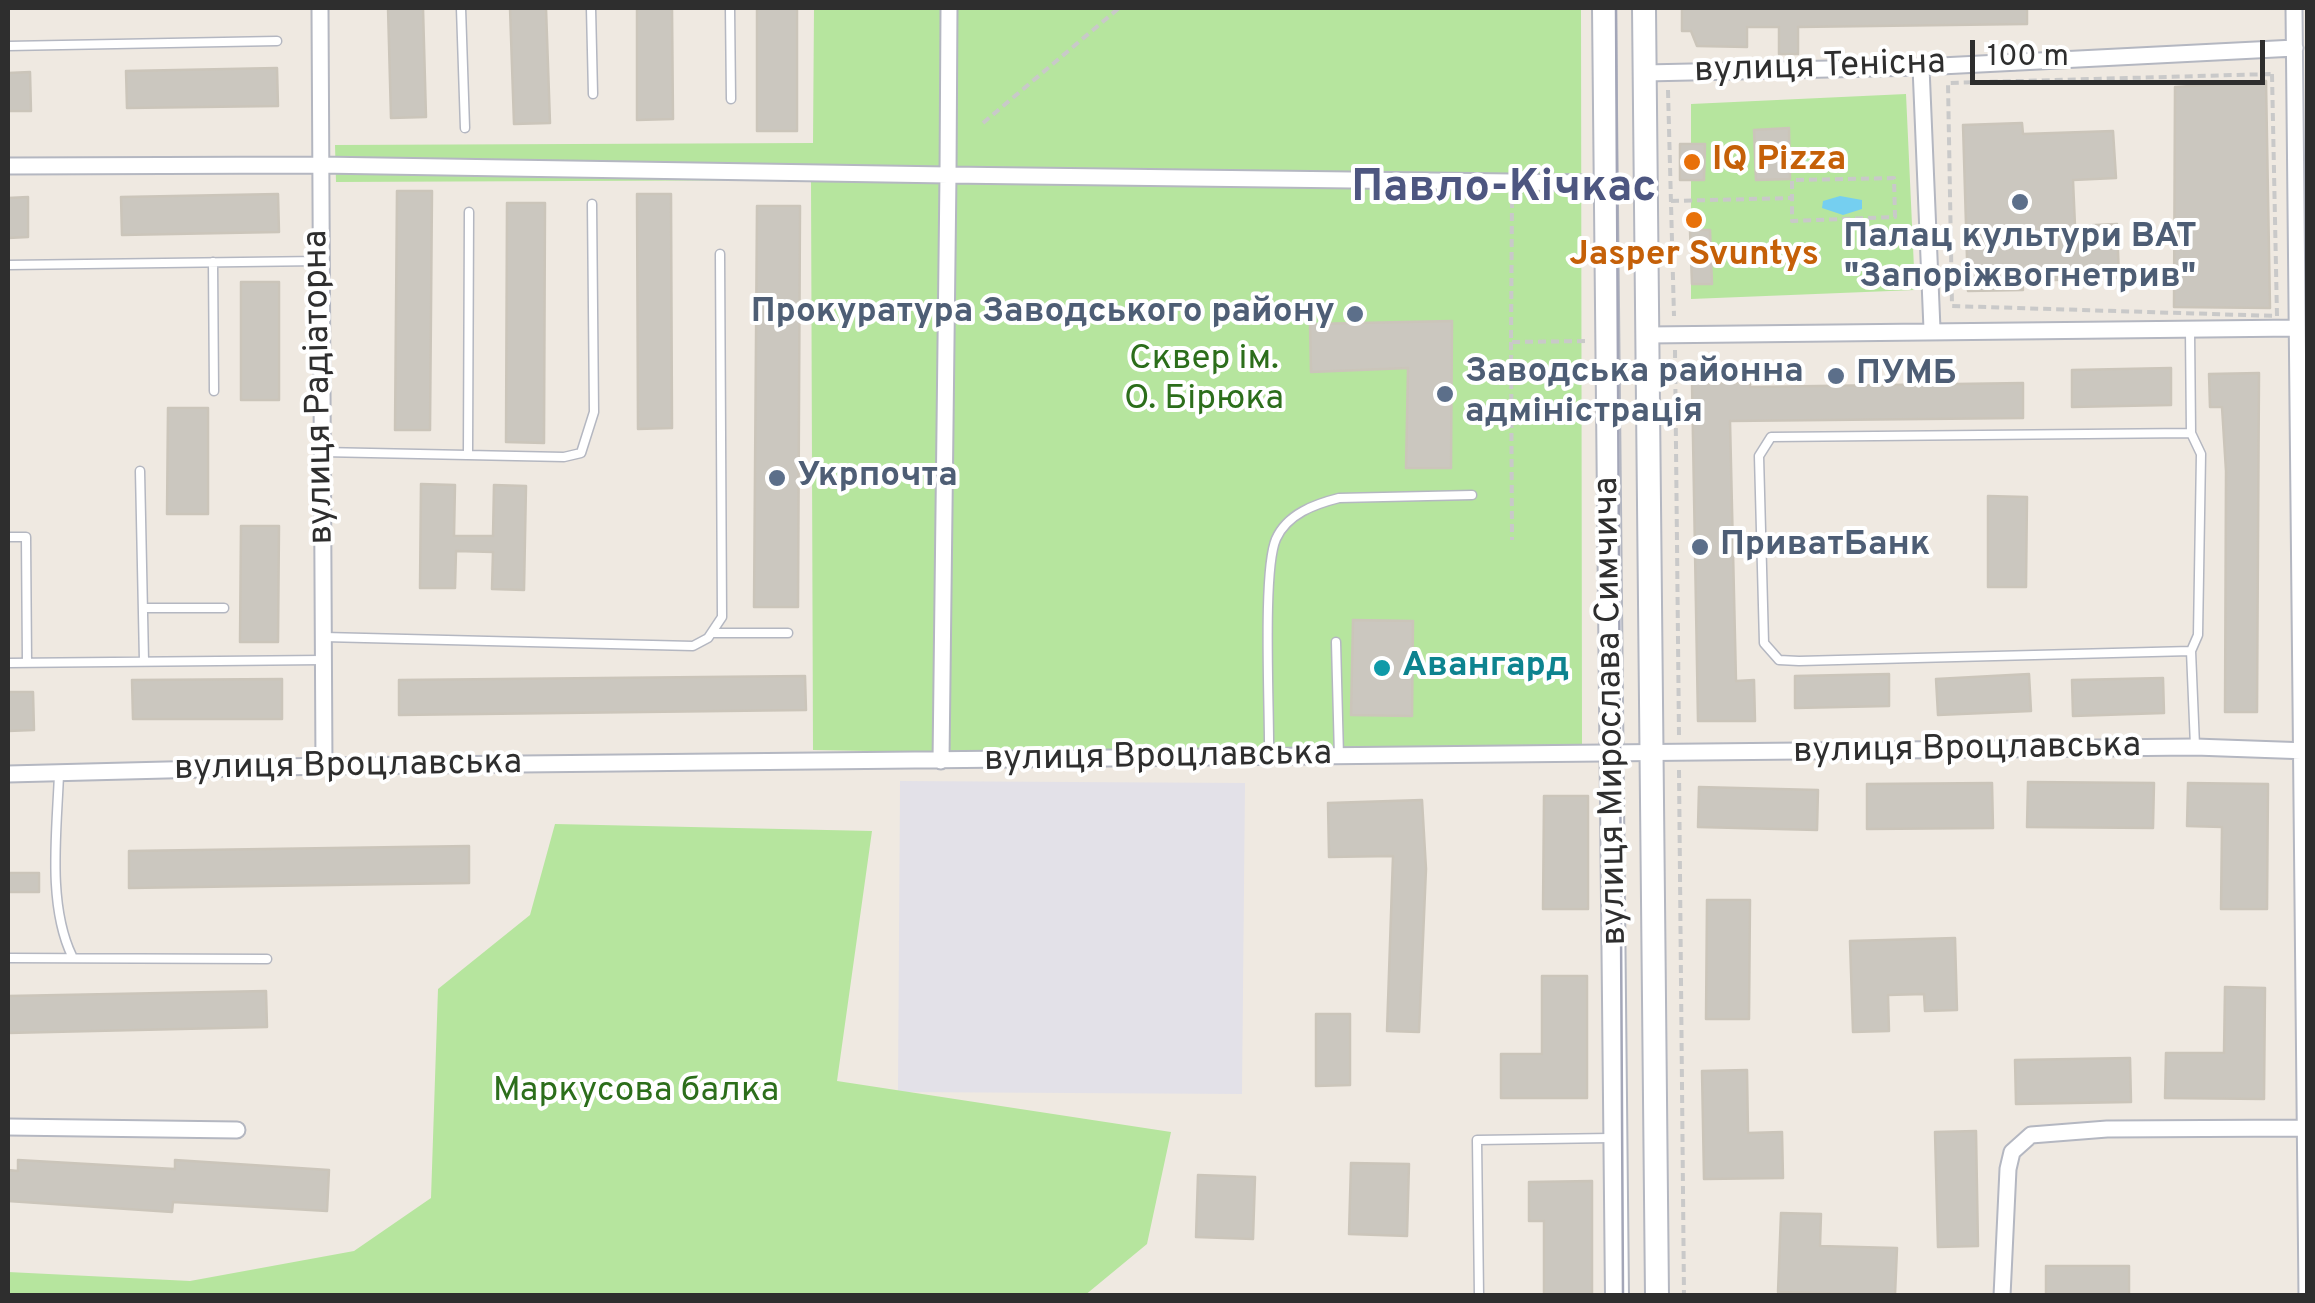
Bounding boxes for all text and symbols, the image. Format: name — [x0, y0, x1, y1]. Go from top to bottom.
scale bar — [1975, 20, 2270, 82]
text: 100 m — [1987, 39, 2069, 76]
street label: вулиця Тенісна — [1694, 44, 1946, 94]
place label: IQ Pіzza — [1712, 141, 1846, 183]
marker: IQ Pіzza — [1681, 151, 1703, 173]
district label: Павло-Кічкас — [1351, 164, 1657, 218]
marker: Палац культури ВАТ "Запоріжвогнетрив" — [2009, 191, 2031, 213]
marker: Jasper Svuntys — [1683, 209, 1705, 231]
place label: Палац культури ВАТ "Запоріжвогнетрив" — [1843, 218, 2197, 300]
street label: вулиця Радіаторна — [297, 229, 345, 545]
place label: Jasper Svuntys — [1569, 236, 1819, 278]
place label: Прокуратура Заводського району — [751, 293, 1335, 335]
marker: Прокуратура Заводського району — [1344, 303, 1366, 325]
park label: Сквер ім. О. Бірюка — [1124, 340, 1284, 422]
place label: Заводська районна адміністрація — [1465, 353, 1804, 435]
place label: ПУМБ — [1856, 355, 1957, 397]
marker: ПУМБ — [1825, 365, 1847, 387]
marker: Заводська районна адміністрація — [1434, 383, 1456, 405]
place label: Укрпочта — [797, 457, 958, 499]
marker: Укрпочта — [766, 467, 788, 489]
street label: вулиця Мирослава Симчича — [1588, 476, 1638, 946]
place label: ПриватБанк — [1720, 526, 1930, 568]
marker: ПриватБанк — [1689, 536, 1711, 558]
place label: Авангард — [1402, 647, 1569, 689]
marker: Авангард — [1371, 657, 1393, 679]
street label: вулиця Вроцлавська — [1793, 727, 2141, 775]
street label: вулиця Вроцлавська — [984, 735, 1332, 783]
street label: вулиця Вроцлавська — [174, 744, 522, 792]
park label: Маркусова балка — [493, 1072, 779, 1114]

